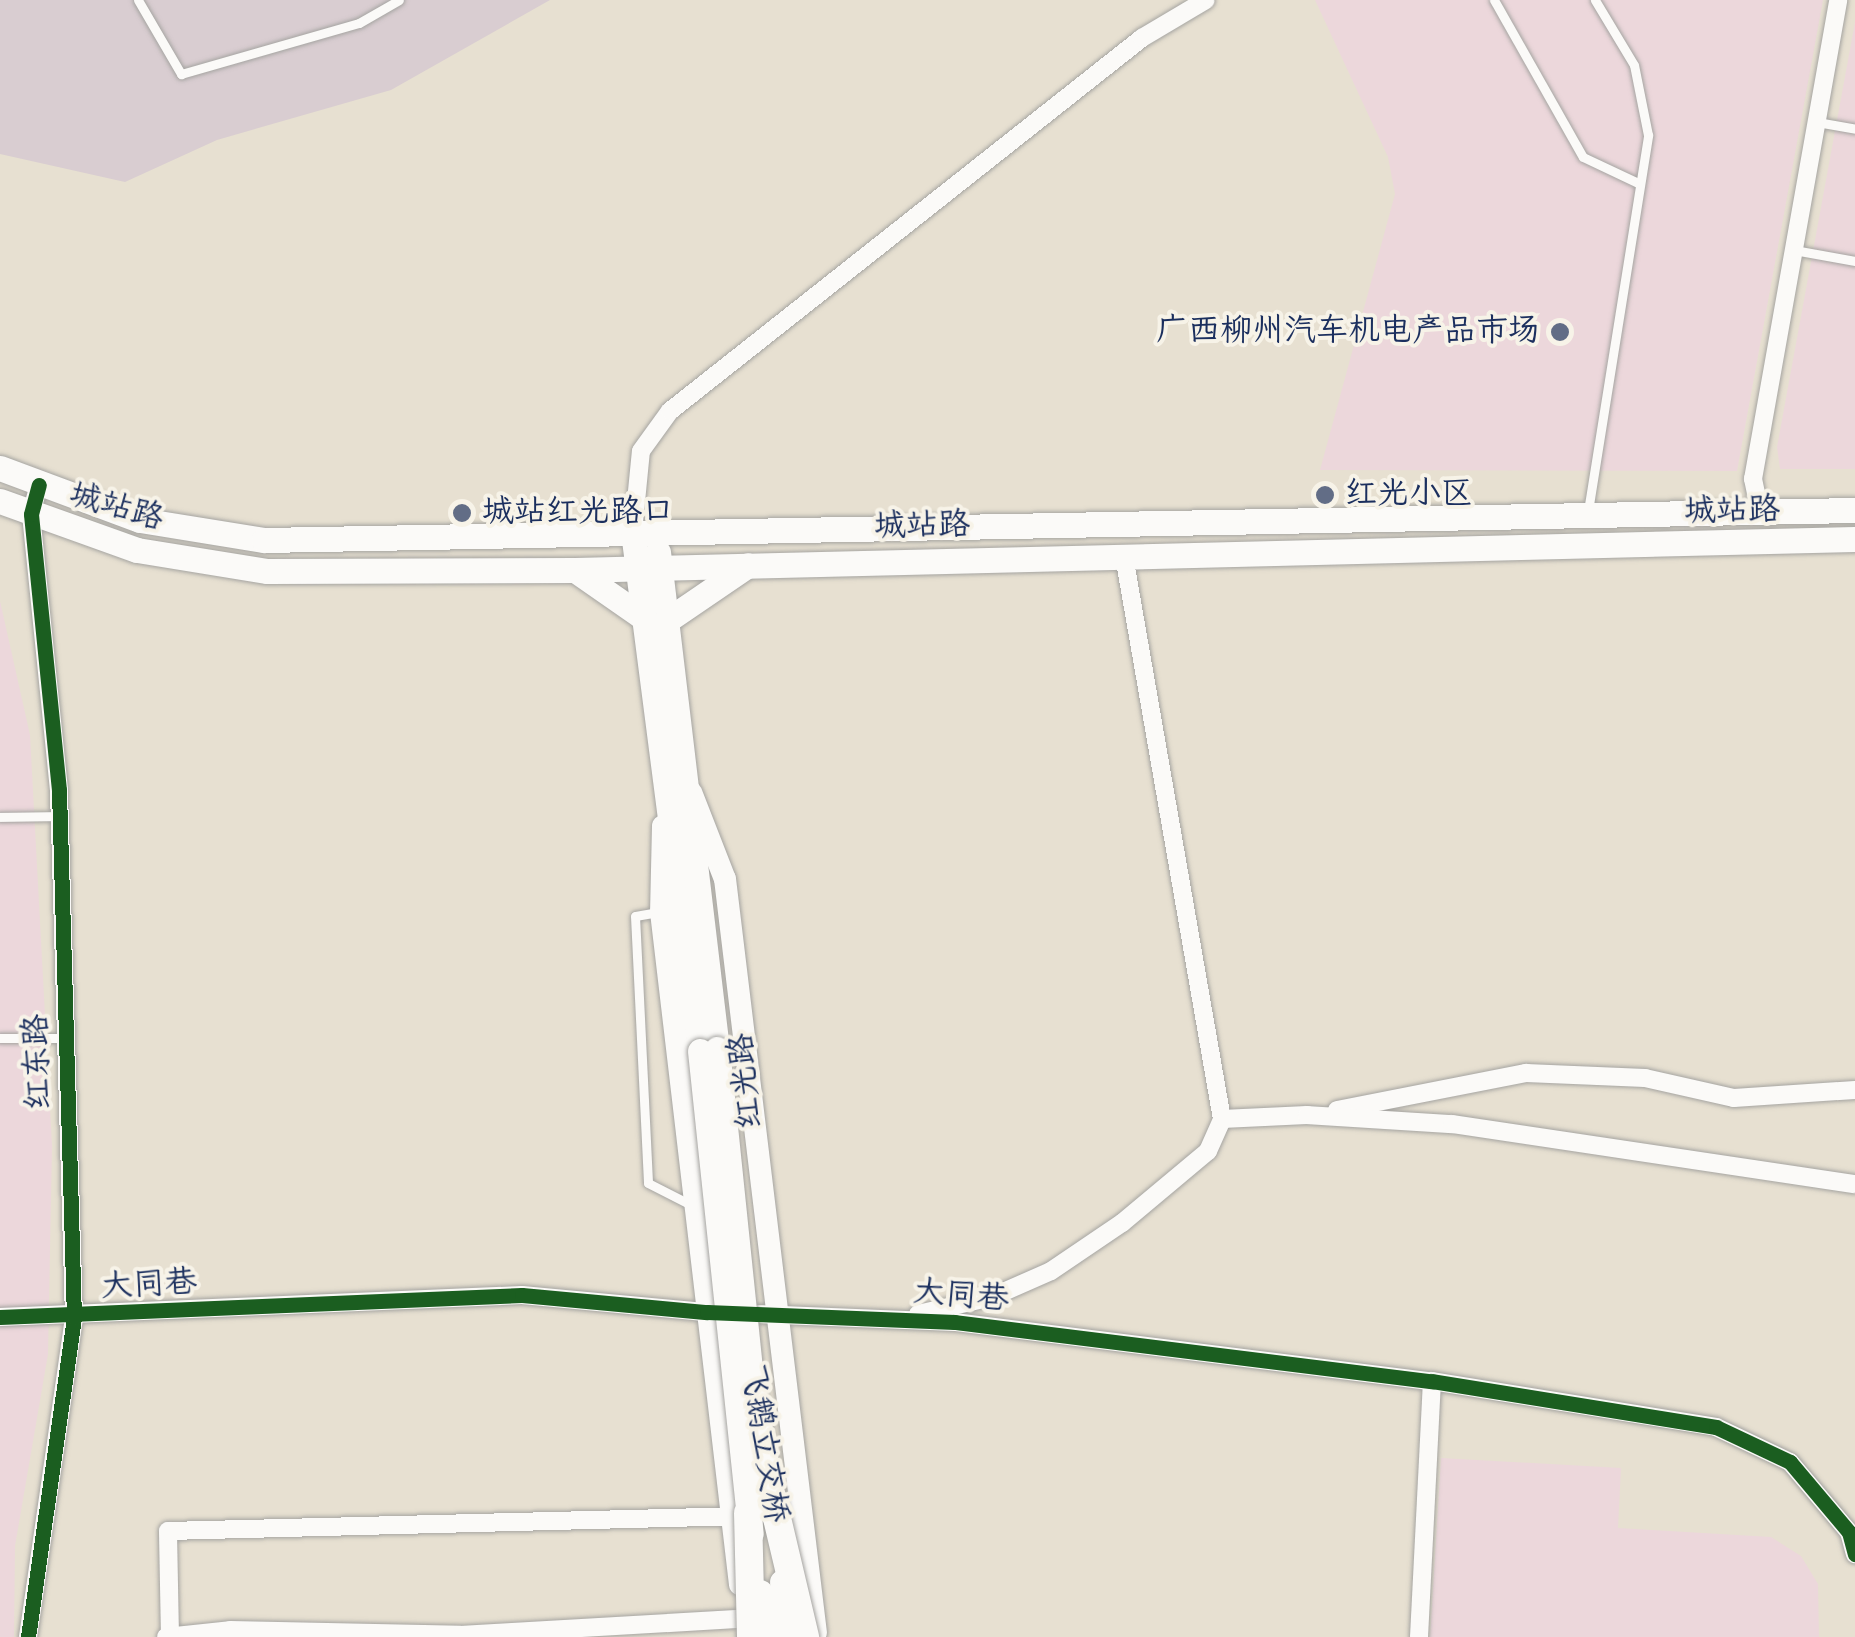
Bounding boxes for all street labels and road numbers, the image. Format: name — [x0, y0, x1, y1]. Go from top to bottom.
street label: 城站路 — [65, 476, 167, 540]
street label: 城站路 — [1684, 492, 1780, 532]
street label: 城站路 — [874, 507, 970, 547]
street label: 红东路 — [18, 1013, 60, 1111]
street label: 红光路 — [723, 1031, 771, 1131]
street label: 大同巷 — [100, 1264, 198, 1308]
street label: 大同巷 — [912, 1274, 1010, 1320]
street label: 飞鹅立交桥 — [732, 1362, 794, 1526]

